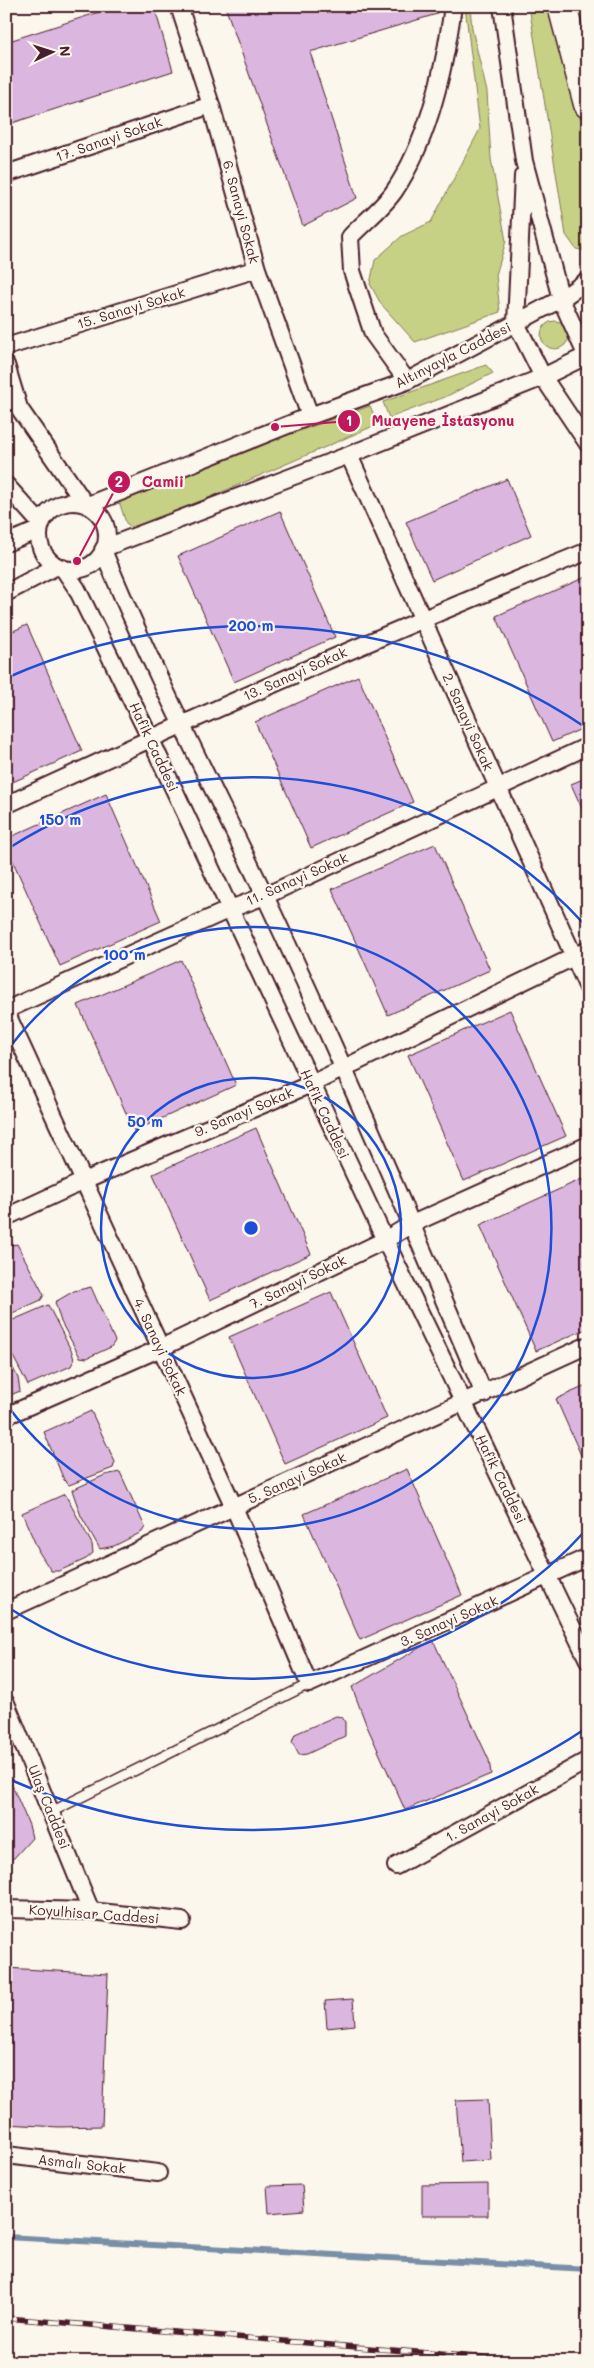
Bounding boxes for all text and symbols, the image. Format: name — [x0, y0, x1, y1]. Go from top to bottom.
north arrow — [28, 28, 78, 78]
text: N — [56, 45, 75, 57]
street label: 17. Sanayi Sokak — [53, 111, 165, 166]
street label: 6. Sanayi Sokak — [219, 158, 264, 266]
street label: 15. Sanayi Sokak — [75, 282, 187, 333]
street label: Altınyayla Caddesi — [392, 317, 514, 392]
callout: Muayene İstasyonu — [337, 406, 525, 436]
text: 1 — [346, 410, 352, 430]
text: Muayene İstasyonu — [371, 410, 515, 430]
callout: Camii — [107, 467, 194, 497]
text: 2 — [115, 471, 123, 491]
text: Camii — [142, 471, 184, 491]
text: 200 m — [229, 615, 274, 635]
street label: 13. Sanayi Sokak — [240, 642, 350, 705]
street label: 2. Sanayi Sokak — [438, 670, 499, 774]
street label: Hafik Caddesi — [125, 699, 183, 795]
text: 150 m — [39, 809, 81, 829]
street label: 11. Sanayi Sokak — [243, 847, 351, 910]
text: 100 m — [102, 944, 146, 964]
street label: Hafik Caddesi — [296, 1066, 354, 1162]
street label: 9. Sanayi Sokak — [191, 1082, 296, 1141]
text: 50 m — [127, 1111, 163, 1131]
centre of rings — [242, 1219, 260, 1237]
street label: 7. Sanayi Sokak — [246, 1250, 349, 1313]
street label: 4. Sanayi Sokak — [129, 1295, 191, 1399]
street label: Hafik Caddesi — [472, 1431, 531, 1526]
street label: 5. Sanayi Sokak — [245, 1447, 349, 1508]
street label: 3. Sanayi Sokak — [397, 1590, 501, 1651]
street label: Ulaş Caddesi — [24, 1762, 75, 1852]
street label: 1. Sanayi Sokak — [442, 1779, 542, 1846]
street label: Koyulhisar Caddesi — [28, 1899, 160, 1928]
street label: Asmalı Sokak — [37, 2149, 127, 2178]

